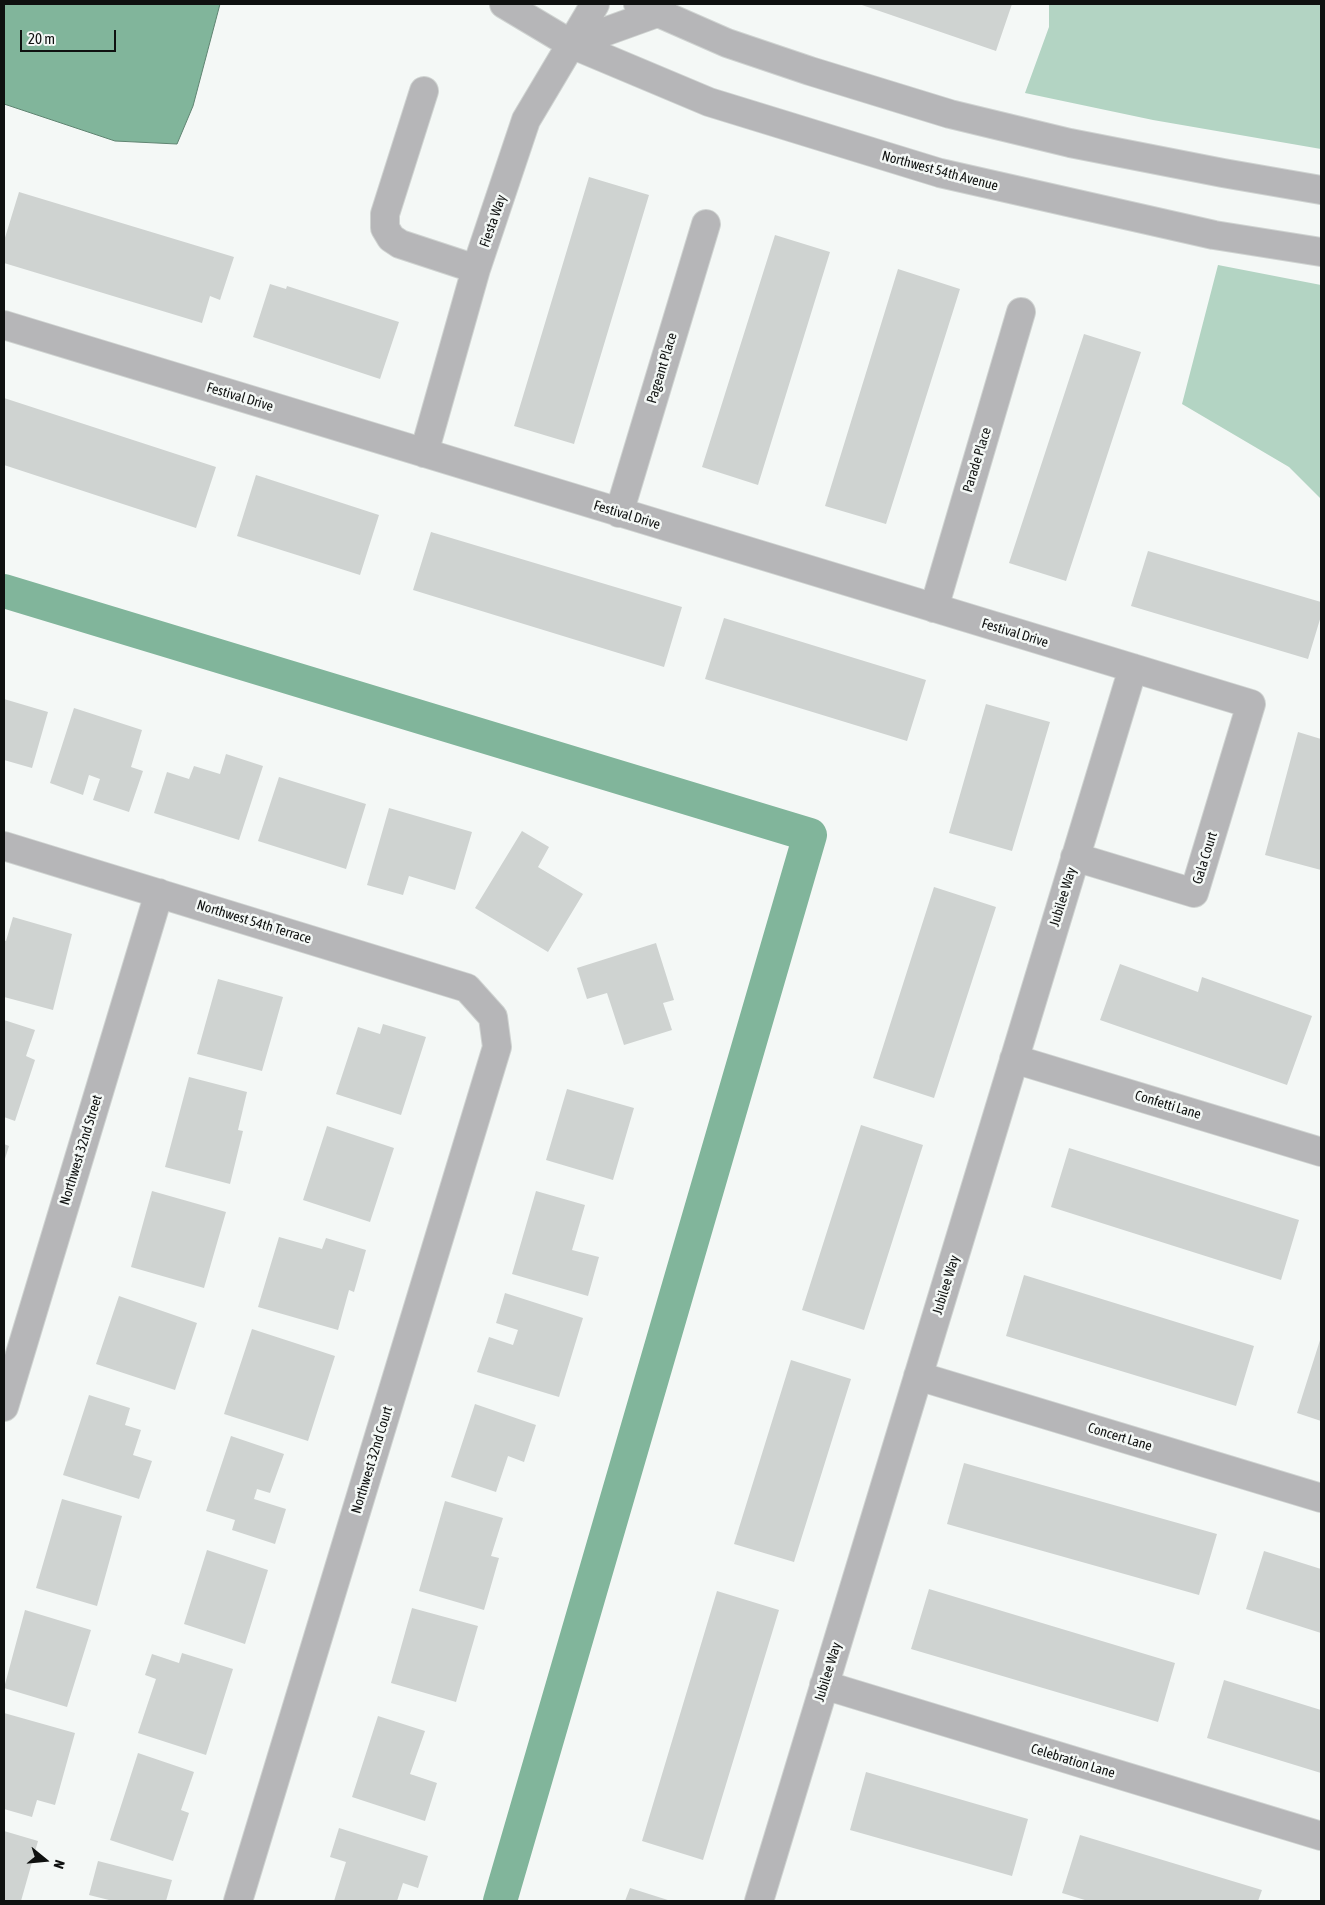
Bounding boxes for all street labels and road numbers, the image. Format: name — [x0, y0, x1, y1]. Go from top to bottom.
street label: Northwest 54th Avenue — [880, 147, 1000, 195]
street label: Fiesta Way — [476, 192, 510, 250]
street label: Pageant Place — [643, 331, 681, 405]
street label: Festival Drive — [205, 379, 275, 415]
street label: Parade Place — [959, 426, 995, 494]
street label: Festival Drive — [592, 497, 662, 533]
street label: Festival Drive — [980, 615, 1050, 651]
street label: Gala Court — [1189, 830, 1221, 886]
street label: Jubilee Way — [1046, 865, 1080, 929]
street label: Northwest 54th Terrace — [195, 897, 313, 947]
street label: Confetti Lane — [1133, 1087, 1203, 1123]
street label: Northwest 32nd Street — [56, 1093, 106, 1207]
street label: Jubilee Way — [929, 1253, 963, 1317]
street label: Northwest 32nd Court — [348, 1404, 396, 1516]
street label: Concert Lane — [1086, 1419, 1154, 1455]
street label: Jubilee Way — [811, 1640, 845, 1704]
street label: Celebration Lane — [1029, 1740, 1117, 1782]

